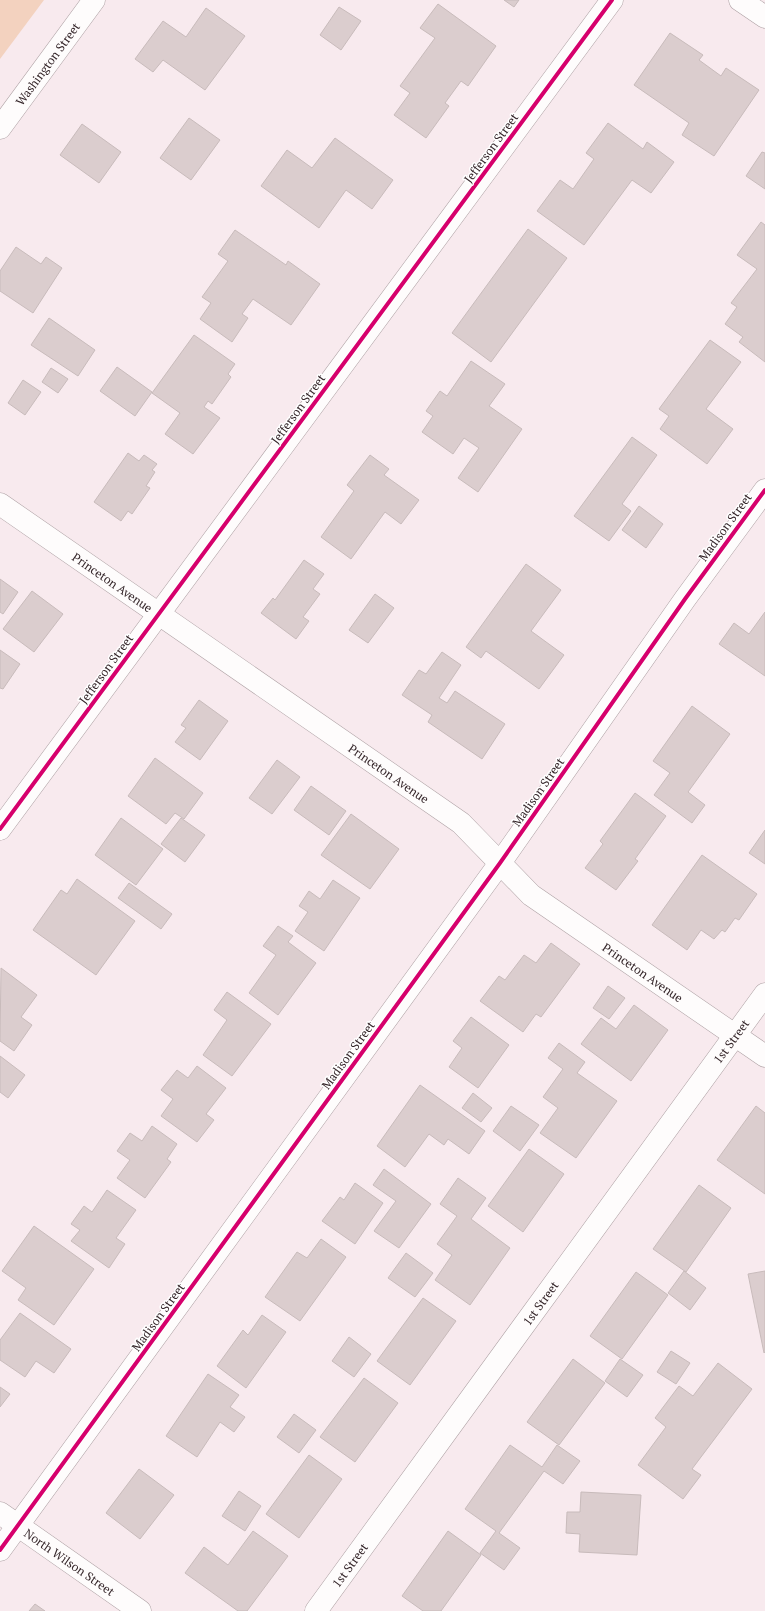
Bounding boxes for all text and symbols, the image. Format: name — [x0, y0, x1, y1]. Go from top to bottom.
street label: Washington Street — [12, 19, 83, 108]
street label: Jefferson Street — [461, 110, 522, 186]
street label: Jefferson Street — [268, 371, 329, 447]
street label: Madison Street — [695, 490, 755, 564]
street label: Princeton Avenue — [70, 549, 156, 615]
street label: Jefferson Street — [76, 631, 137, 707]
street label: Princeton Avenue — [346, 740, 432, 806]
street label: Madison Street — [509, 754, 568, 829]
street label: Princeton Avenue — [600, 939, 686, 1005]
street label: 1st Street — [710, 1015, 752, 1066]
street label: Madison Street — [318, 1018, 378, 1092]
street label: 1st Street — [519, 1277, 562, 1328]
street label: Madison Street — [128, 1280, 188, 1354]
street label: North Wilson Street — [22, 1525, 118, 1599]
street label: 1st Street — [328, 1539, 371, 1590]

